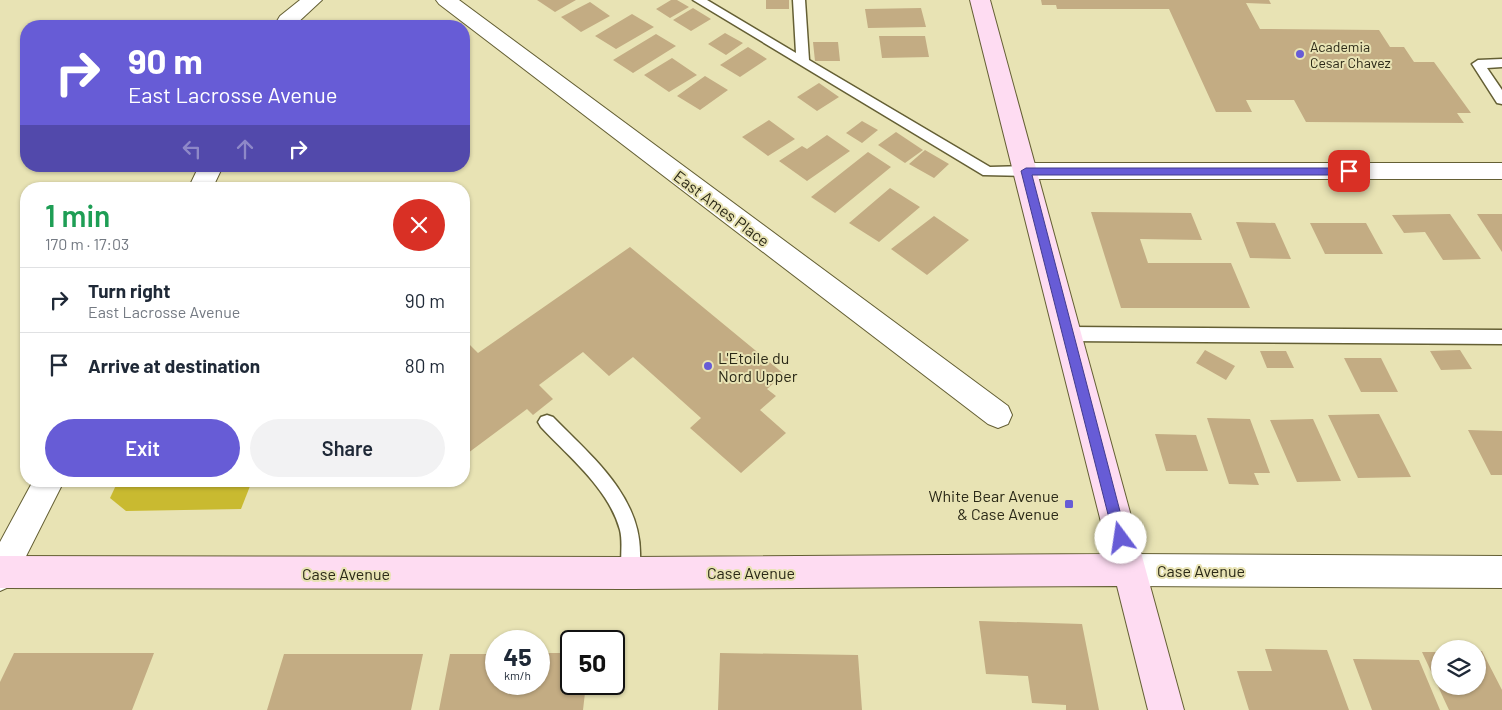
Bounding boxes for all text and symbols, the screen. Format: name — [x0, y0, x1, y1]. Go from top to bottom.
place label: Academia Cesar Chavez — [1310, 38, 1391, 71]
text: 90 m — [128, 39, 203, 81]
icon: right — [45, 40, 110, 105]
marker: Academia Cesar Chavez — [1294, 48, 1306, 60]
text: East Lacrosse Avenue — [128, 81, 337, 107]
icon: left — [178, 135, 206, 163]
icon: ahead — [231, 135, 259, 163]
icon: right — [284, 135, 312, 163]
pin — [1328, 150, 1370, 192]
icon: arrive — [1335, 157, 1363, 185]
street label: East Ames Place — [670, 166, 774, 250]
text: 1 min — [45, 197, 110, 233]
button: close — [393, 199, 445, 251]
text: 170 m · 17:03 — [45, 234, 129, 253]
text: Turn right — [88, 279, 170, 302]
icon: right — [45, 286, 73, 314]
text: 90 m — [405, 289, 445, 312]
text: East Lacrosse Avenue — [88, 302, 240, 321]
place label: L'Etoile du Nord Upper — [718, 348, 798, 385]
icon: arrive — [45, 351, 73, 379]
text: Arrive at destination — [88, 354, 260, 377]
text: 80 m — [405, 354, 445, 377]
marker: L'Etoile du Nord Upper — [702, 360, 714, 372]
button: Exit — [45, 419, 240, 477]
button: Share — [250, 419, 445, 477]
place label: White Bear Avenue & Case Avenue — [928, 486, 1059, 523]
marker: White Bear Avenue & Case Avenue — [1063, 498, 1075, 510]
position arrow — [1094, 511, 1146, 563]
street label: Case Avenue — [1157, 561, 1245, 580]
street label: Case Avenue — [707, 563, 795, 582]
street label: Case Avenue — [302, 564, 390, 583]
speed limit sign: 50 — [560, 630, 625, 695]
map controls — [1431, 640, 1486, 695]
button: layers — [1431, 640, 1486, 695]
text: 45 — [503, 641, 532, 671]
text: km/h — [504, 668, 531, 682]

